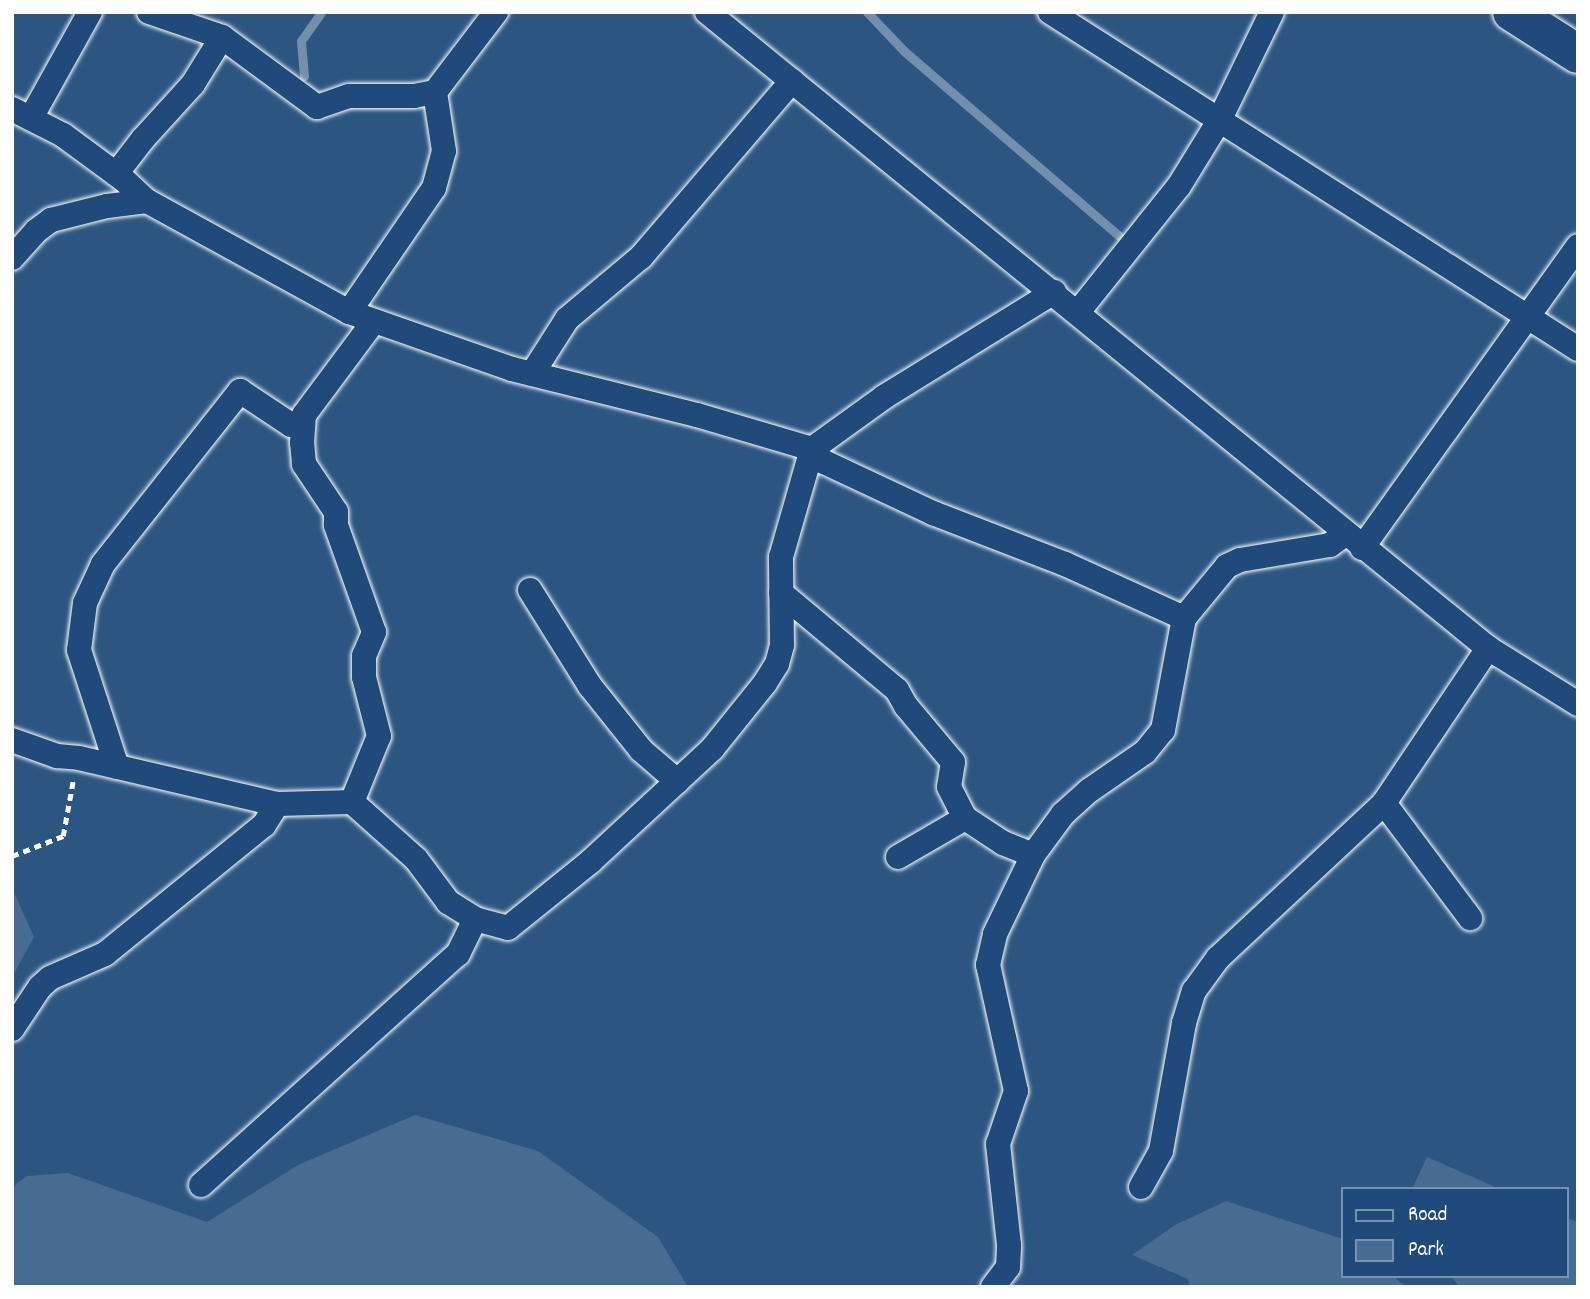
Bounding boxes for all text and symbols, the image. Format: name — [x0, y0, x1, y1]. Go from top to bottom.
legend — [1342, 1187, 1569, 1278]
text: Road — [1408, 1201, 1447, 1231]
text: Park — [1408, 1236, 1444, 1266]

